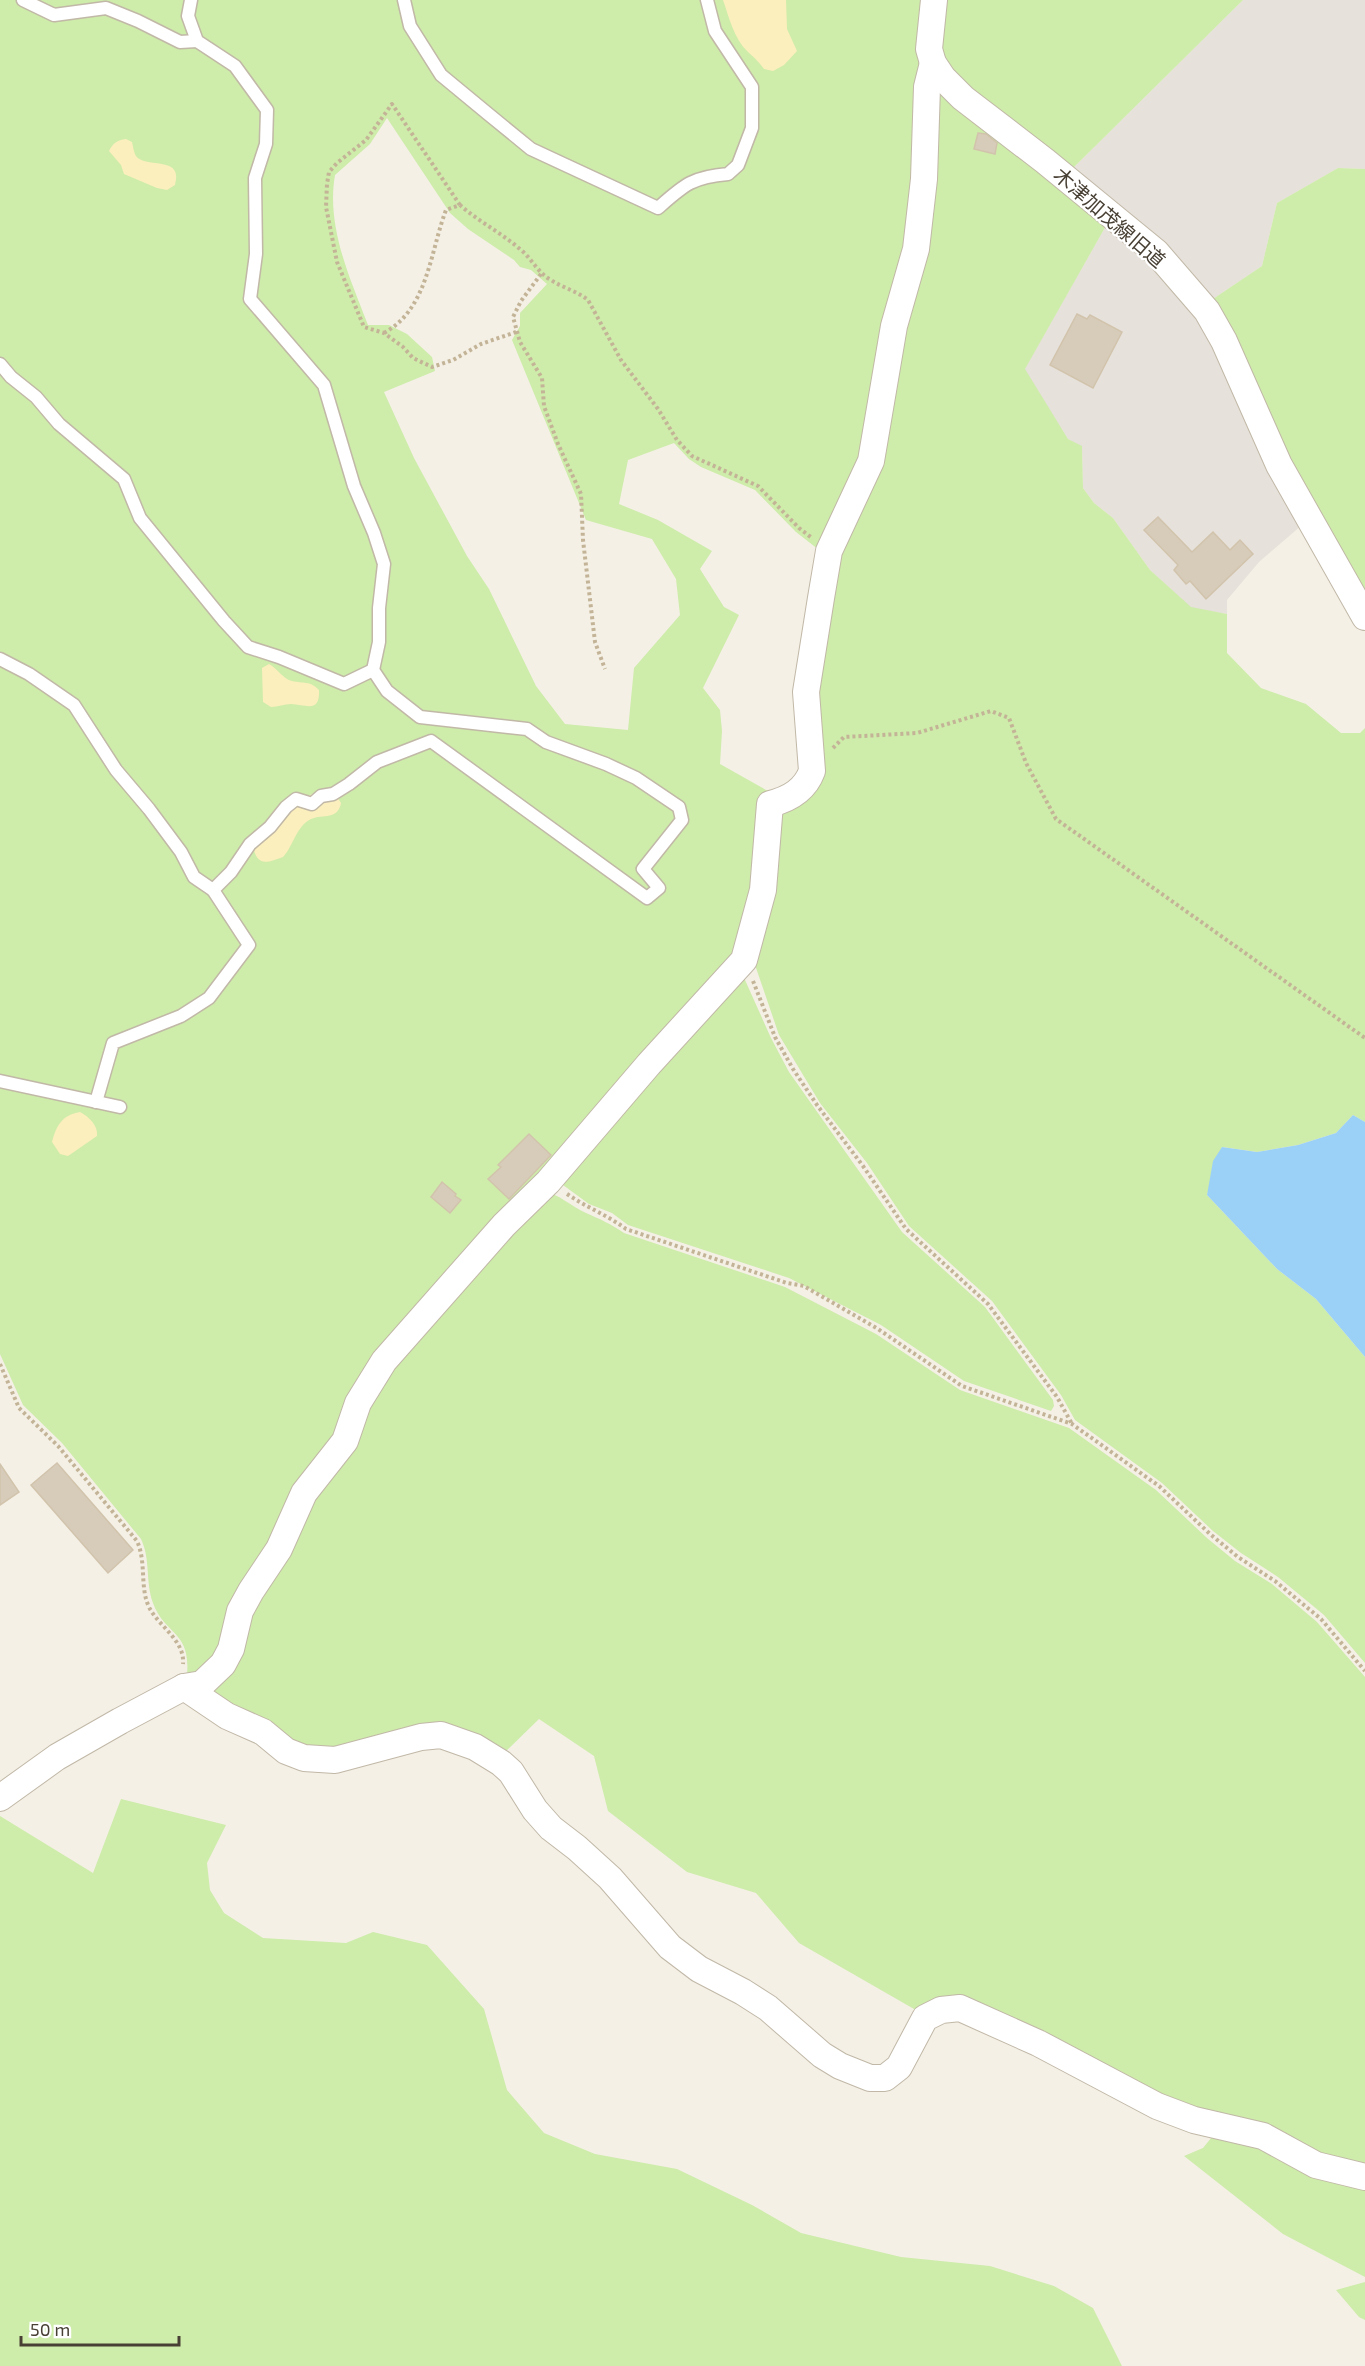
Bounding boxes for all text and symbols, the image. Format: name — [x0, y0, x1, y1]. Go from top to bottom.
street label: 木津加茂線旧道 — [1049, 162, 1171, 272]
scale bar — [21, 2309, 178, 2347]
text: 50 m — [30, 2318, 70, 2340]

